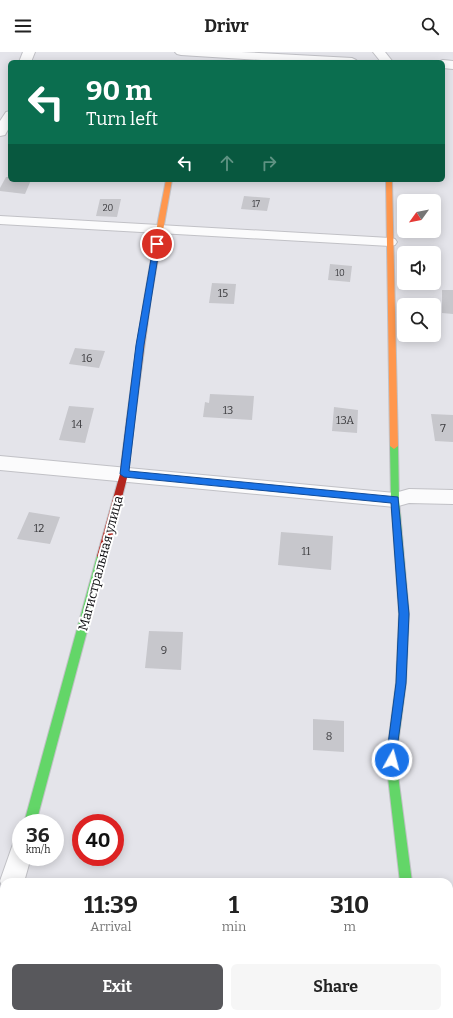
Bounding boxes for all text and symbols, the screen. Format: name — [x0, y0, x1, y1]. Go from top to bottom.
icon: menu — [12, 15, 34, 37]
text: Drivr — [204, 15, 249, 37]
icon: search — [419, 15, 441, 37]
text: 90 m — [86, 74, 152, 107]
icon: left — [20, 76, 72, 128]
text: Turn left — [86, 108, 158, 130]
icon: left — [174, 152, 196, 174]
icon: ahead — [216, 152, 238, 174]
icon: right — [258, 152, 280, 174]
north arrow — [397, 194, 441, 238]
map controls — [397, 194, 441, 342]
house number: 17 — [252, 199, 261, 209]
house number: 20 — [103, 203, 114, 213]
pin — [140, 227, 174, 261]
icon: arrive — [146, 233, 168, 255]
button: sound — [397, 246, 441, 290]
house number: 10 — [335, 268, 345, 278]
house number: 15 — [218, 287, 228, 300]
button: search — [397, 298, 441, 342]
house number: 16 — [82, 352, 92, 365]
house number: 13 — [223, 404, 233, 417]
house number: 13А — [336, 414, 354, 427]
house number: 14 — [72, 418, 83, 431]
house number: 7 — [440, 422, 446, 435]
street label: Магистральная улица — [75, 494, 126, 632]
house number: 12 — [34, 522, 44, 535]
house number: 11 — [302, 545, 311, 558]
house number: 9 — [161, 644, 167, 657]
house number: 8 — [326, 730, 332, 743]
position arrow — [371, 739, 413, 781]
speed limit sign: 40 — [72, 814, 124, 866]
text: 36 — [26, 823, 50, 847]
text: km/h — [26, 844, 50, 856]
text: 11:39 — [84, 891, 138, 919]
text: 1 — [229, 891, 239, 919]
text: 310 — [330, 891, 369, 919]
text: Arrival — [90, 919, 131, 934]
text: min — [222, 919, 246, 934]
text: m — [343, 919, 356, 934]
button: Exit — [12, 964, 223, 1010]
button: Share — [231, 964, 441, 1010]

